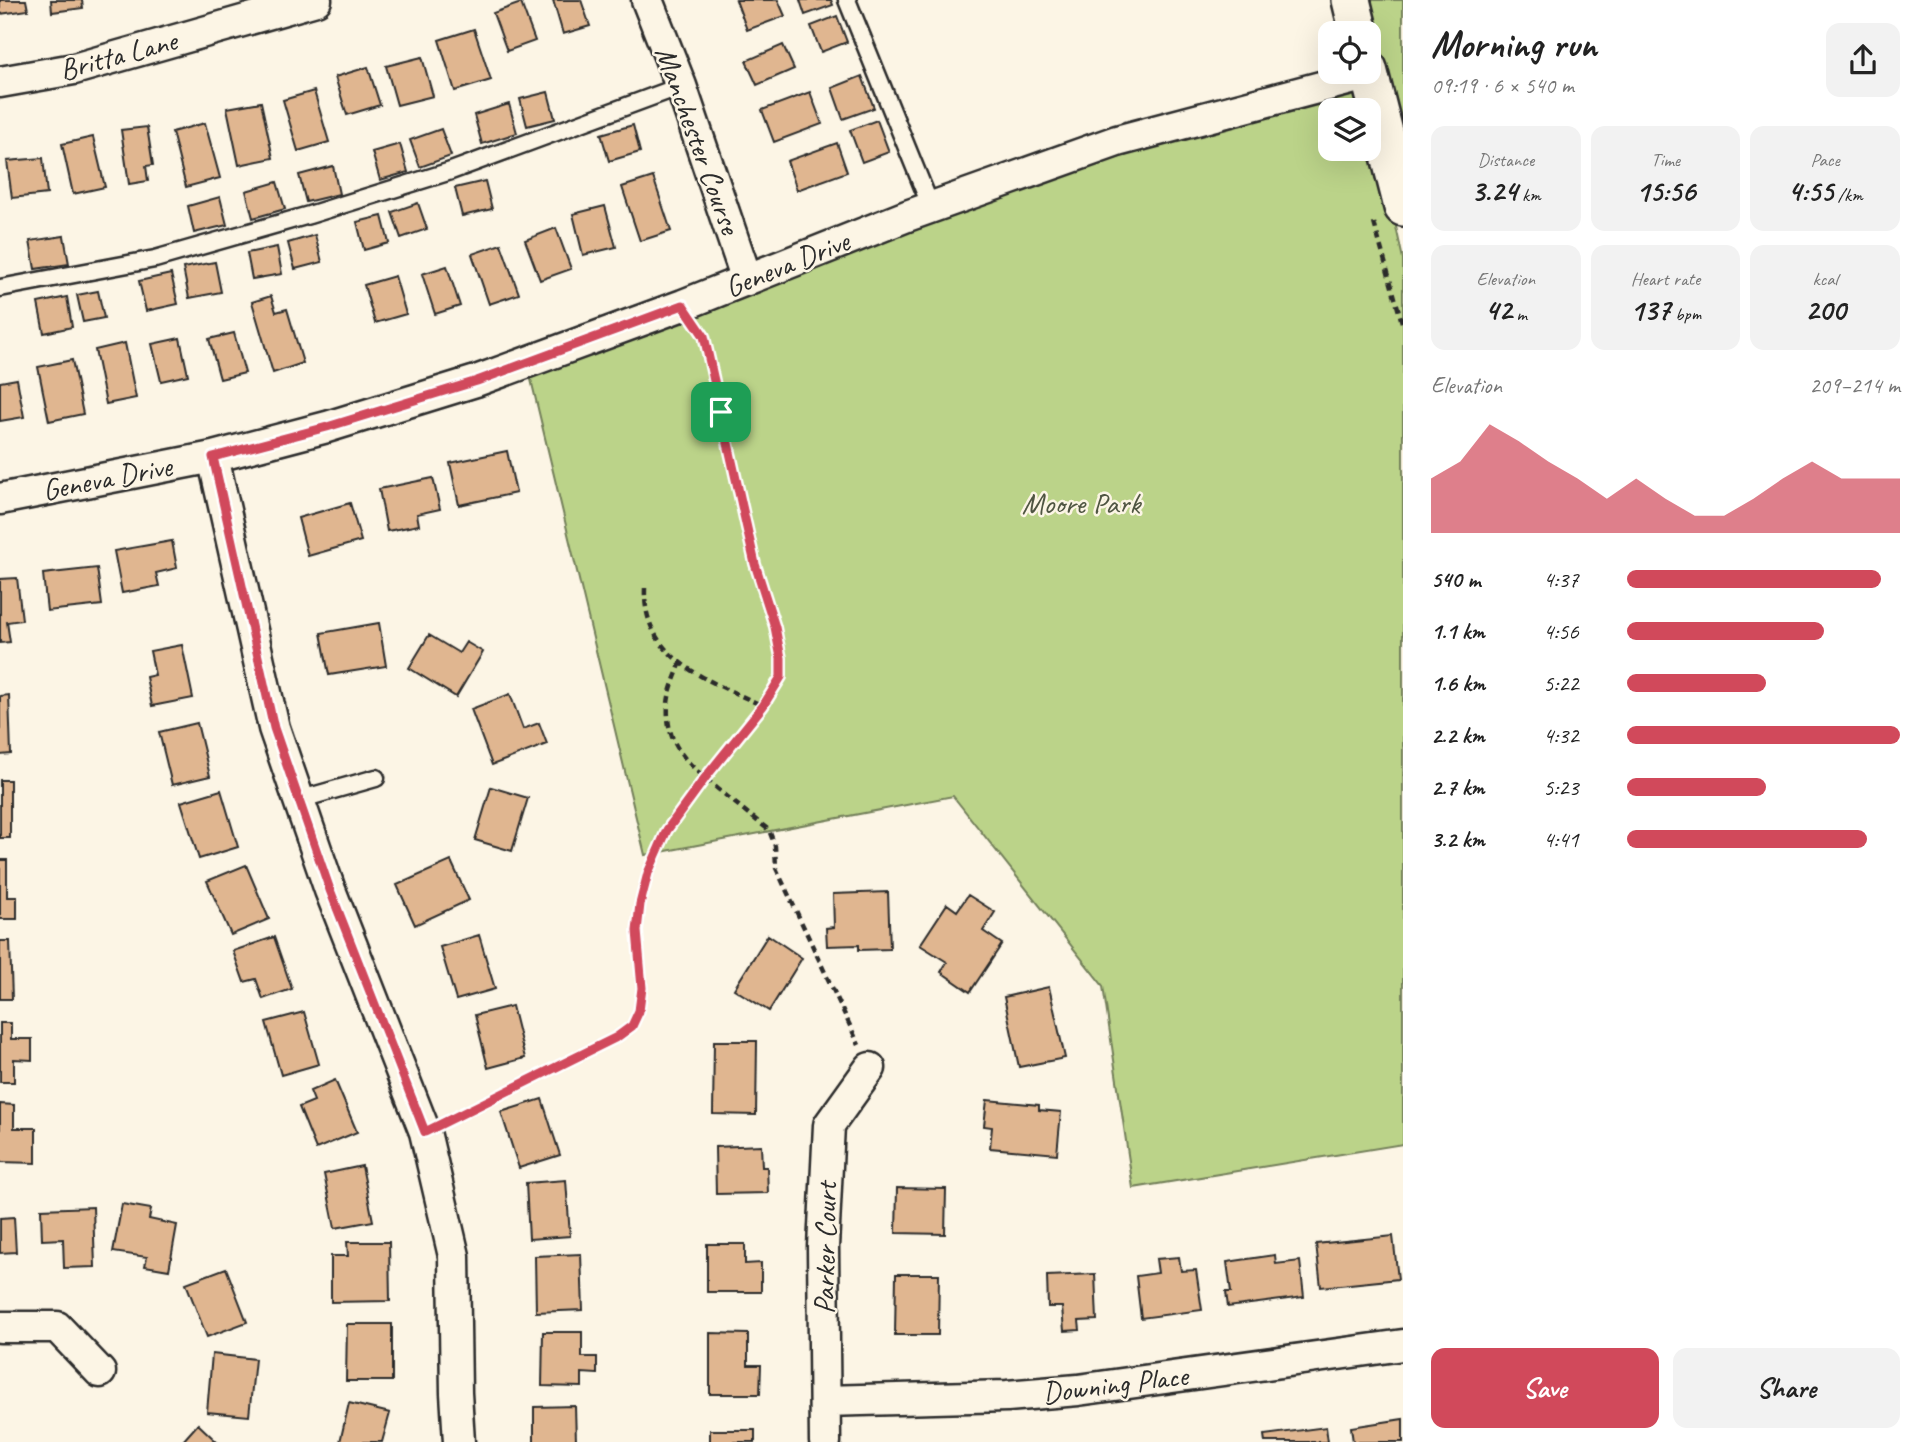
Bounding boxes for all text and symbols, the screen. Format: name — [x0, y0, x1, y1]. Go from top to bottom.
street label: Britta Lane — [55, 21, 183, 89]
map controls — [1318, 21, 1381, 161]
button: locate — [1318, 21, 1381, 84]
text: Morning run — [1431, 21, 1597, 68]
button: share — [1826, 23, 1900, 97]
street label: Manchester Course — [647, 41, 750, 241]
text: 09:19 · 6 × 540 m — [1431, 71, 1574, 100]
button: layers — [1318, 98, 1381, 161]
text: Distance — [1477, 148, 1534, 172]
text: Time — [1651, 148, 1680, 172]
text: Pace — [1811, 148, 1840, 172]
text: 3.24 — [1471, 172, 1517, 210]
text: 15:56 — [1636, 172, 1695, 210]
text: 4:55 — [1788, 172, 1833, 210]
text: km — [1517, 183, 1541, 207]
text: /km — [1833, 183, 1863, 207]
street label: Geneva Drive — [719, 221, 857, 306]
text: Elevation — [1477, 267, 1535, 291]
text: Heart rate — [1631, 267, 1700, 291]
text: kcal — [1813, 267, 1838, 291]
text: 42 — [1485, 291, 1512, 329]
text: 137 — [1630, 291, 1670, 329]
text: 200 — [1805, 291, 1845, 329]
text: m — [1512, 302, 1527, 326]
text: bpm — [1670, 302, 1701, 326]
text: Elevation — [1431, 371, 1502, 400]
text: 209–214 m — [1809, 371, 1900, 400]
pin — [691, 382, 751, 442]
icon: arrive — [702, 393, 740, 431]
street label: Geneva Drive — [39, 446, 177, 509]
park label: Moore Park — [1022, 484, 1142, 522]
text: 540 m — [1431, 565, 1480, 594]
text: 4:37 — [1543, 565, 1579, 594]
text: 1.1 km — [1431, 617, 1485, 646]
text: 4:56 — [1543, 617, 1579, 646]
text: 1.6 km — [1431, 669, 1485, 698]
text: 5:22 — [1543, 669, 1579, 698]
text: 2.2 km — [1431, 721, 1485, 750]
text: 4:32 — [1543, 721, 1579, 750]
text: 2.7 km — [1431, 773, 1484, 802]
text: 5:23 — [1543, 773, 1579, 802]
text: 3.2 km — [1431, 825, 1485, 854]
text: 4:41 — [1543, 825, 1579, 854]
street label: Parker Court — [805, 1179, 845, 1314]
button: Save — [1431, 1348, 1659, 1428]
button: Share — [1673, 1348, 1900, 1428]
street label: Downing Place — [1040, 1356, 1192, 1412]

